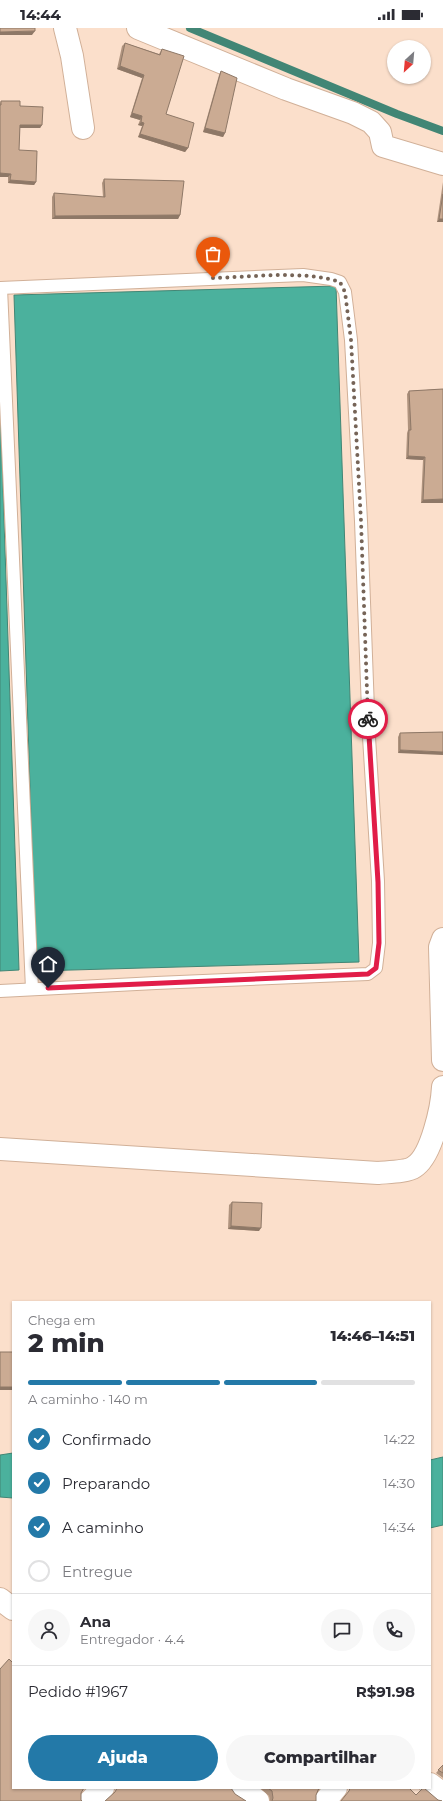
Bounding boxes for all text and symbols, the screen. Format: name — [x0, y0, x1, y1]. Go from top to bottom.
text: 14:44 — [20, 5, 61, 24]
north arrow — [387, 40, 431, 84]
map controls — [387, 40, 431, 84]
pin — [196, 237, 230, 278]
icon: bag — [202, 243, 224, 265]
courier — [348, 699, 388, 739]
icon: bike — [357, 708, 379, 730]
pin — [31, 947, 65, 988]
icon: home — [37, 953, 59, 975]
text: Chega em — [28, 1312, 95, 1328]
text: 14:46–14:51 — [330, 1326, 415, 1345]
text: 2 min — [28, 1327, 105, 1359]
text: A caminho · 140 m — [28, 1391, 148, 1407]
icon: check — [28, 1428, 50, 1450]
text: Confirmado — [62, 1430, 151, 1449]
text: 14:22 — [384, 1431, 415, 1447]
icon: check — [28, 1472, 50, 1494]
text: Preparando — [62, 1474, 150, 1493]
text: 14:30 — [383, 1475, 415, 1491]
icon: check — [28, 1516, 50, 1538]
text: A caminho — [62, 1518, 144, 1537]
text: 14:34 — [383, 1519, 415, 1535]
text: Entregue — [62, 1562, 133, 1581]
button: person — [28, 1609, 70, 1651]
button: chat — [321, 1609, 363, 1651]
button: phone — [373, 1609, 415, 1651]
text: Ana — [80, 1612, 111, 1631]
text: Entregador · 4.4 — [80, 1631, 185, 1647]
text: Pedido #1967 — [28, 1682, 128, 1701]
text: R$91.98 — [356, 1682, 415, 1701]
button: Ajuda — [28, 1735, 218, 1781]
button: Compartilhar — [226, 1735, 415, 1781]

